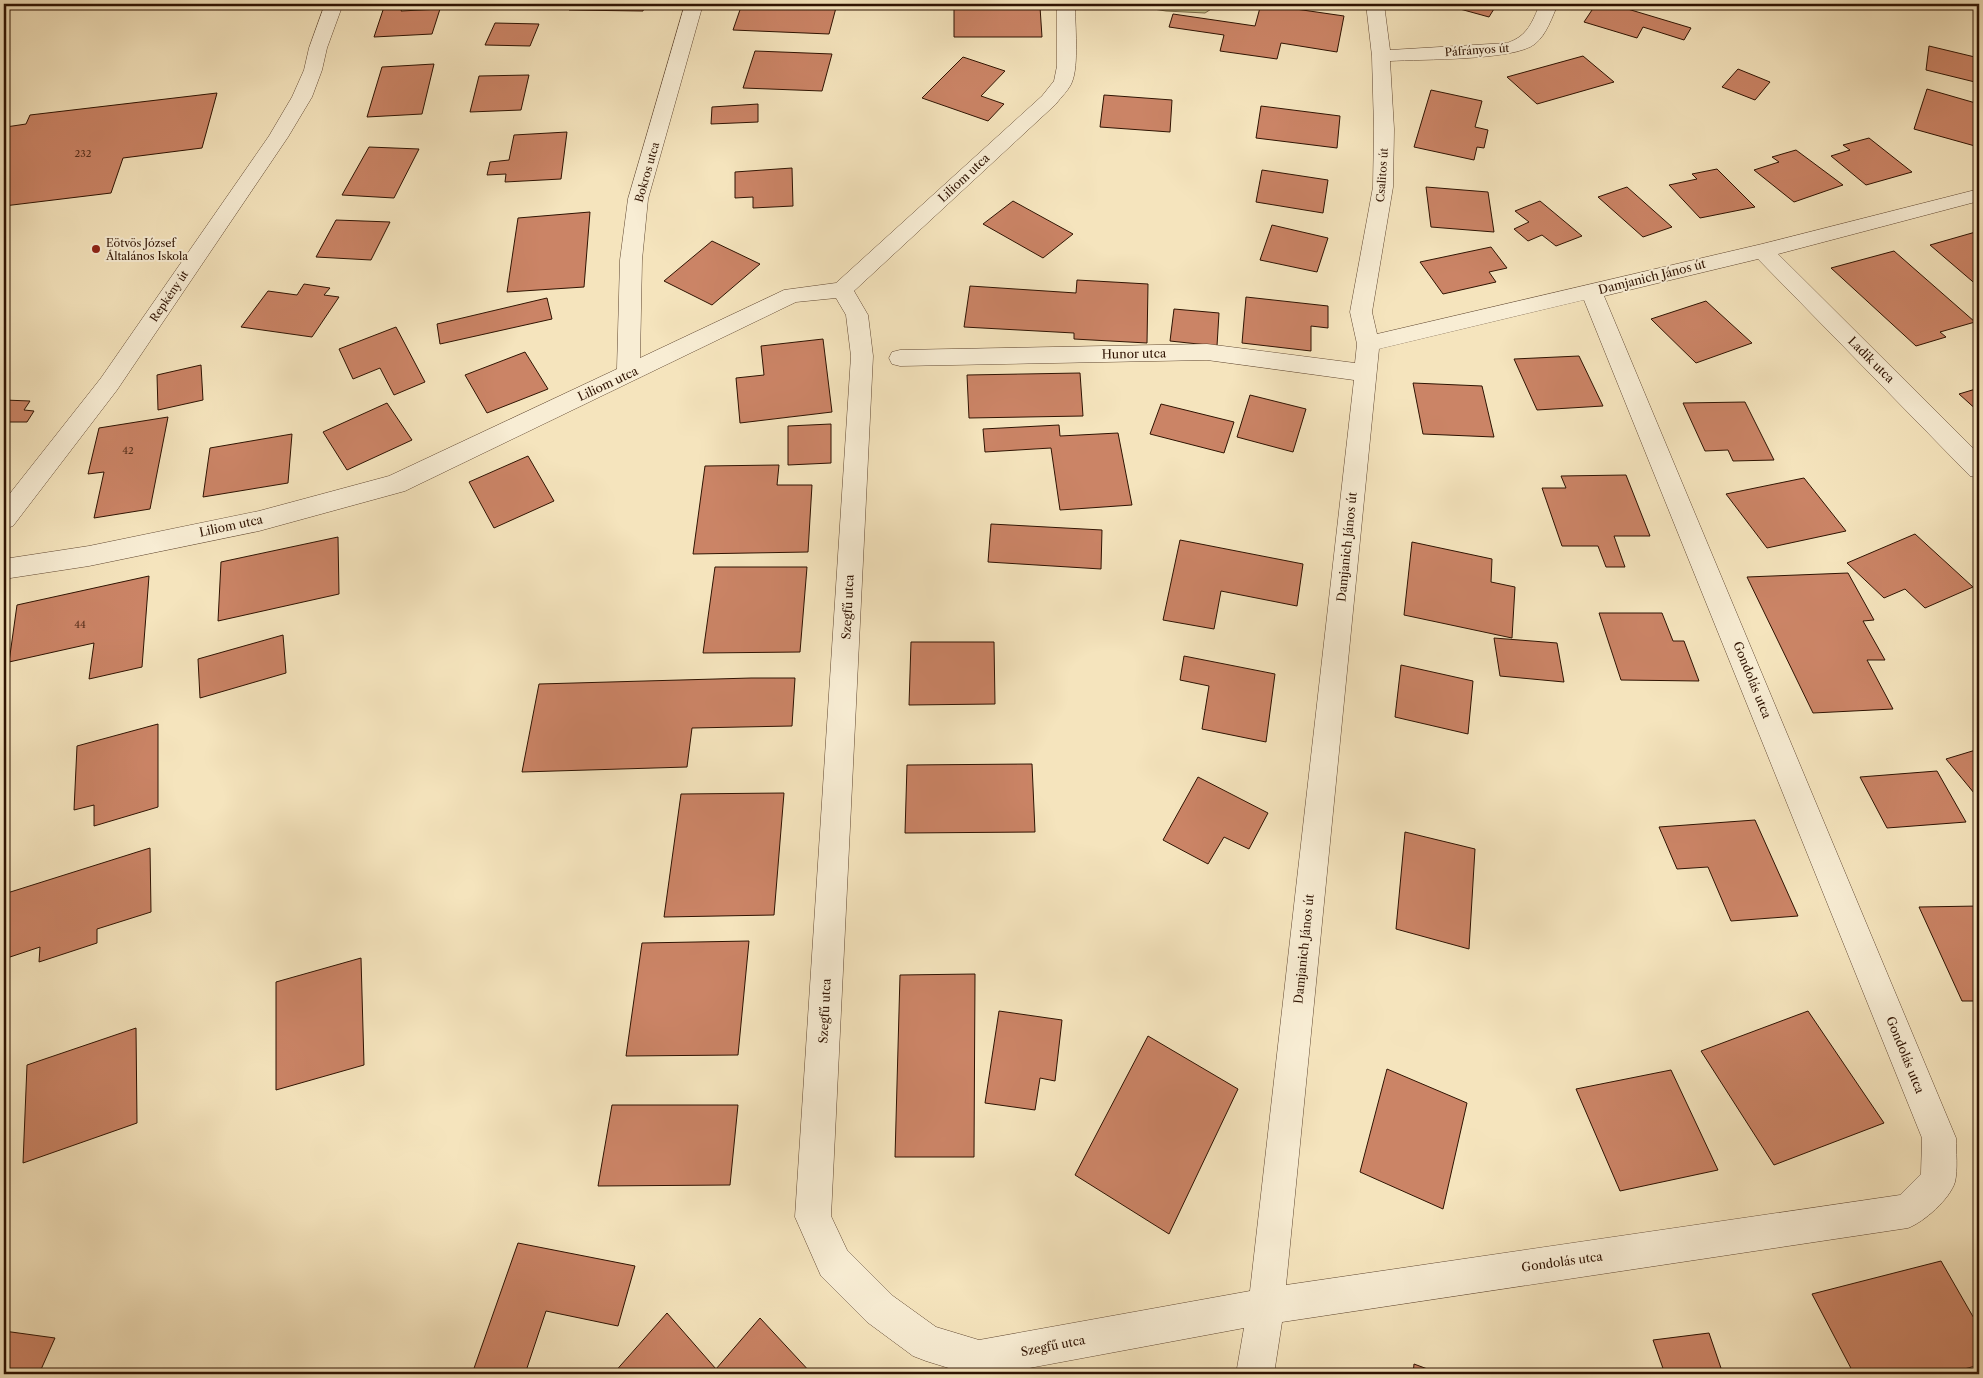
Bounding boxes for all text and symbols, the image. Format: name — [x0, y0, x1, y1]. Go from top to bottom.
street label: Páfrányos út — [1444, 41, 1510, 59]
street label: Bokros utca — [632, 140, 662, 204]
house number: 232 — [74, 147, 92, 160]
street label: Csalitos út — [1373, 147, 1391, 203]
street label: Liliom utca — [935, 150, 993, 205]
place label: Eötvös József Általános Iskola — [105, 236, 188, 263]
marker: Eötvös József Általános Iskola — [90, 243, 102, 255]
street label: Damjanich János út — [1597, 256, 1708, 297]
street label: Repkény út — [147, 268, 191, 324]
street label: Ladik utca — [1845, 333, 1898, 386]
street label: Hunor utca — [1102, 345, 1167, 362]
street label: Liliom utca — [575, 363, 641, 404]
house number: 42 — [122, 444, 134, 457]
street label: Damjanich János út — [1333, 491, 1360, 603]
street label: Liliom utca — [198, 511, 265, 540]
street label: Szegfű utca — [838, 573, 857, 640]
house number: 44 — [74, 618, 86, 631]
street label: Gondolás utca — [1730, 639, 1775, 721]
street label: Damjanich János út — [1290, 893, 1317, 1005]
street label: Szegfű utca — [815, 977, 834, 1044]
street label: Gondolás utca — [1883, 1014, 1928, 1096]
street label: Gondolás utca — [1520, 1248, 1604, 1275]
street label: Szegfű utca — [1019, 1332, 1087, 1359]

